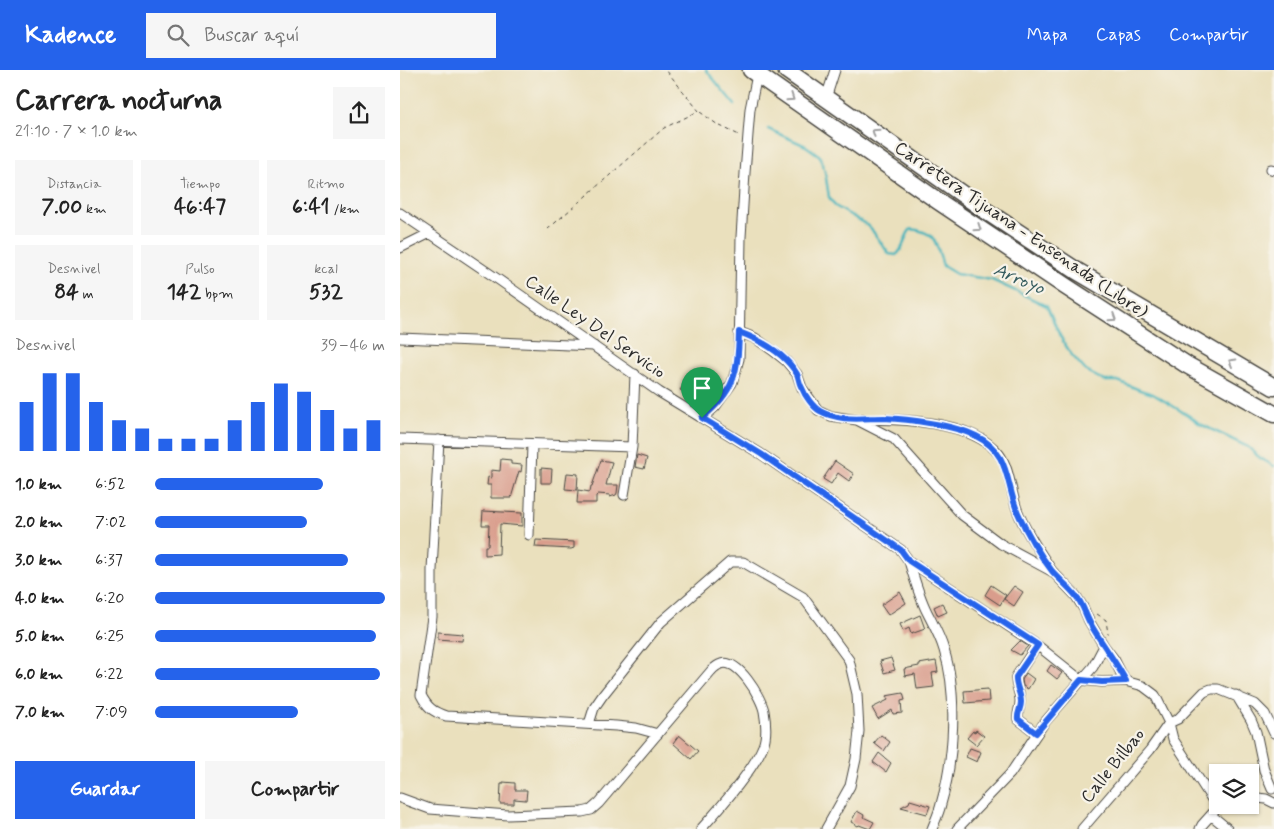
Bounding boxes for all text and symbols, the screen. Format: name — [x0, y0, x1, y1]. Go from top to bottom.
search box — [146, 13, 496, 58]
text: Kadence — [25, 20, 116, 51]
icon: search — [164, 21, 192, 49]
text: Buscar aquí — [204, 23, 300, 48]
text: Mapa — [1027, 23, 1068, 47]
text: Capas — [1096, 23, 1141, 47]
text: Compartir — [1169, 23, 1249, 47]
text: Carrera nocturna — [15, 83, 223, 120]
button: share — [333, 87, 385, 139]
one-way arrow — [785, 92, 795, 101]
text: 21:10 · 7 × 1.0 km — [15, 121, 138, 142]
one-way arrow — [871, 129, 881, 138]
street label: Carretera Tijuana - Ensenada (Libre) — [890, 136, 1153, 324]
text: Distancia — [47, 175, 101, 193]
text: Tiempo — [180, 175, 220, 193]
text: Ritmo — [308, 175, 344, 193]
text: 7.00 — [41, 193, 82, 221]
text: 46:47 — [174, 193, 226, 221]
text: 6:41 — [292, 193, 330, 221]
text: km — [82, 200, 107, 218]
text: /km — [330, 200, 360, 218]
one-way arrow — [972, 222, 982, 231]
water label: Arroyo — [990, 257, 1049, 301]
text: Desnivel — [48, 260, 100, 278]
text: Pulso — [185, 260, 215, 278]
text: kcal — [314, 260, 338, 278]
street label: Calle Ley Del Servicio — [520, 269, 670, 385]
text: 84 — [54, 278, 79, 306]
text: 142 — [167, 278, 201, 306]
text: 532 — [309, 278, 343, 306]
text: m — [79, 285, 94, 303]
text: bpm — [201, 285, 233, 303]
one-way arrow — [1108, 312, 1117, 321]
text: Desnivel — [15, 335, 75, 356]
text: 39–46 m — [321, 335, 385, 356]
one-way arrow — [1228, 359, 1237, 369]
pin — [681, 367, 723, 418]
icon: arrive — [688, 374, 716, 402]
text: 1.0 km — [15, 474, 62, 495]
text: 6:52 — [95, 474, 126, 495]
text: 2.0 km — [15, 512, 63, 533]
text: 7:02 — [95, 512, 126, 533]
text: 3.0 km — [15, 550, 62, 571]
text: 6:37 — [95, 550, 123, 571]
text: 4.0 km — [15, 588, 64, 609]
text: 6:20 — [95, 588, 124, 609]
text: 5.0 km — [15, 626, 65, 647]
text: 6:25 — [95, 626, 124, 647]
text: 6.0 km — [15, 664, 63, 685]
text: 6:22 — [95, 664, 124, 685]
text: 7.0 km — [15, 702, 65, 723]
text: 7:09 — [95, 702, 127, 723]
street label: Calle Bilbao — [1075, 724, 1151, 808]
button: Guardar — [15, 761, 195, 819]
button: Compartir — [205, 761, 385, 819]
map controls — [1209, 764, 1259, 814]
button: layers — [1209, 764, 1259, 814]

